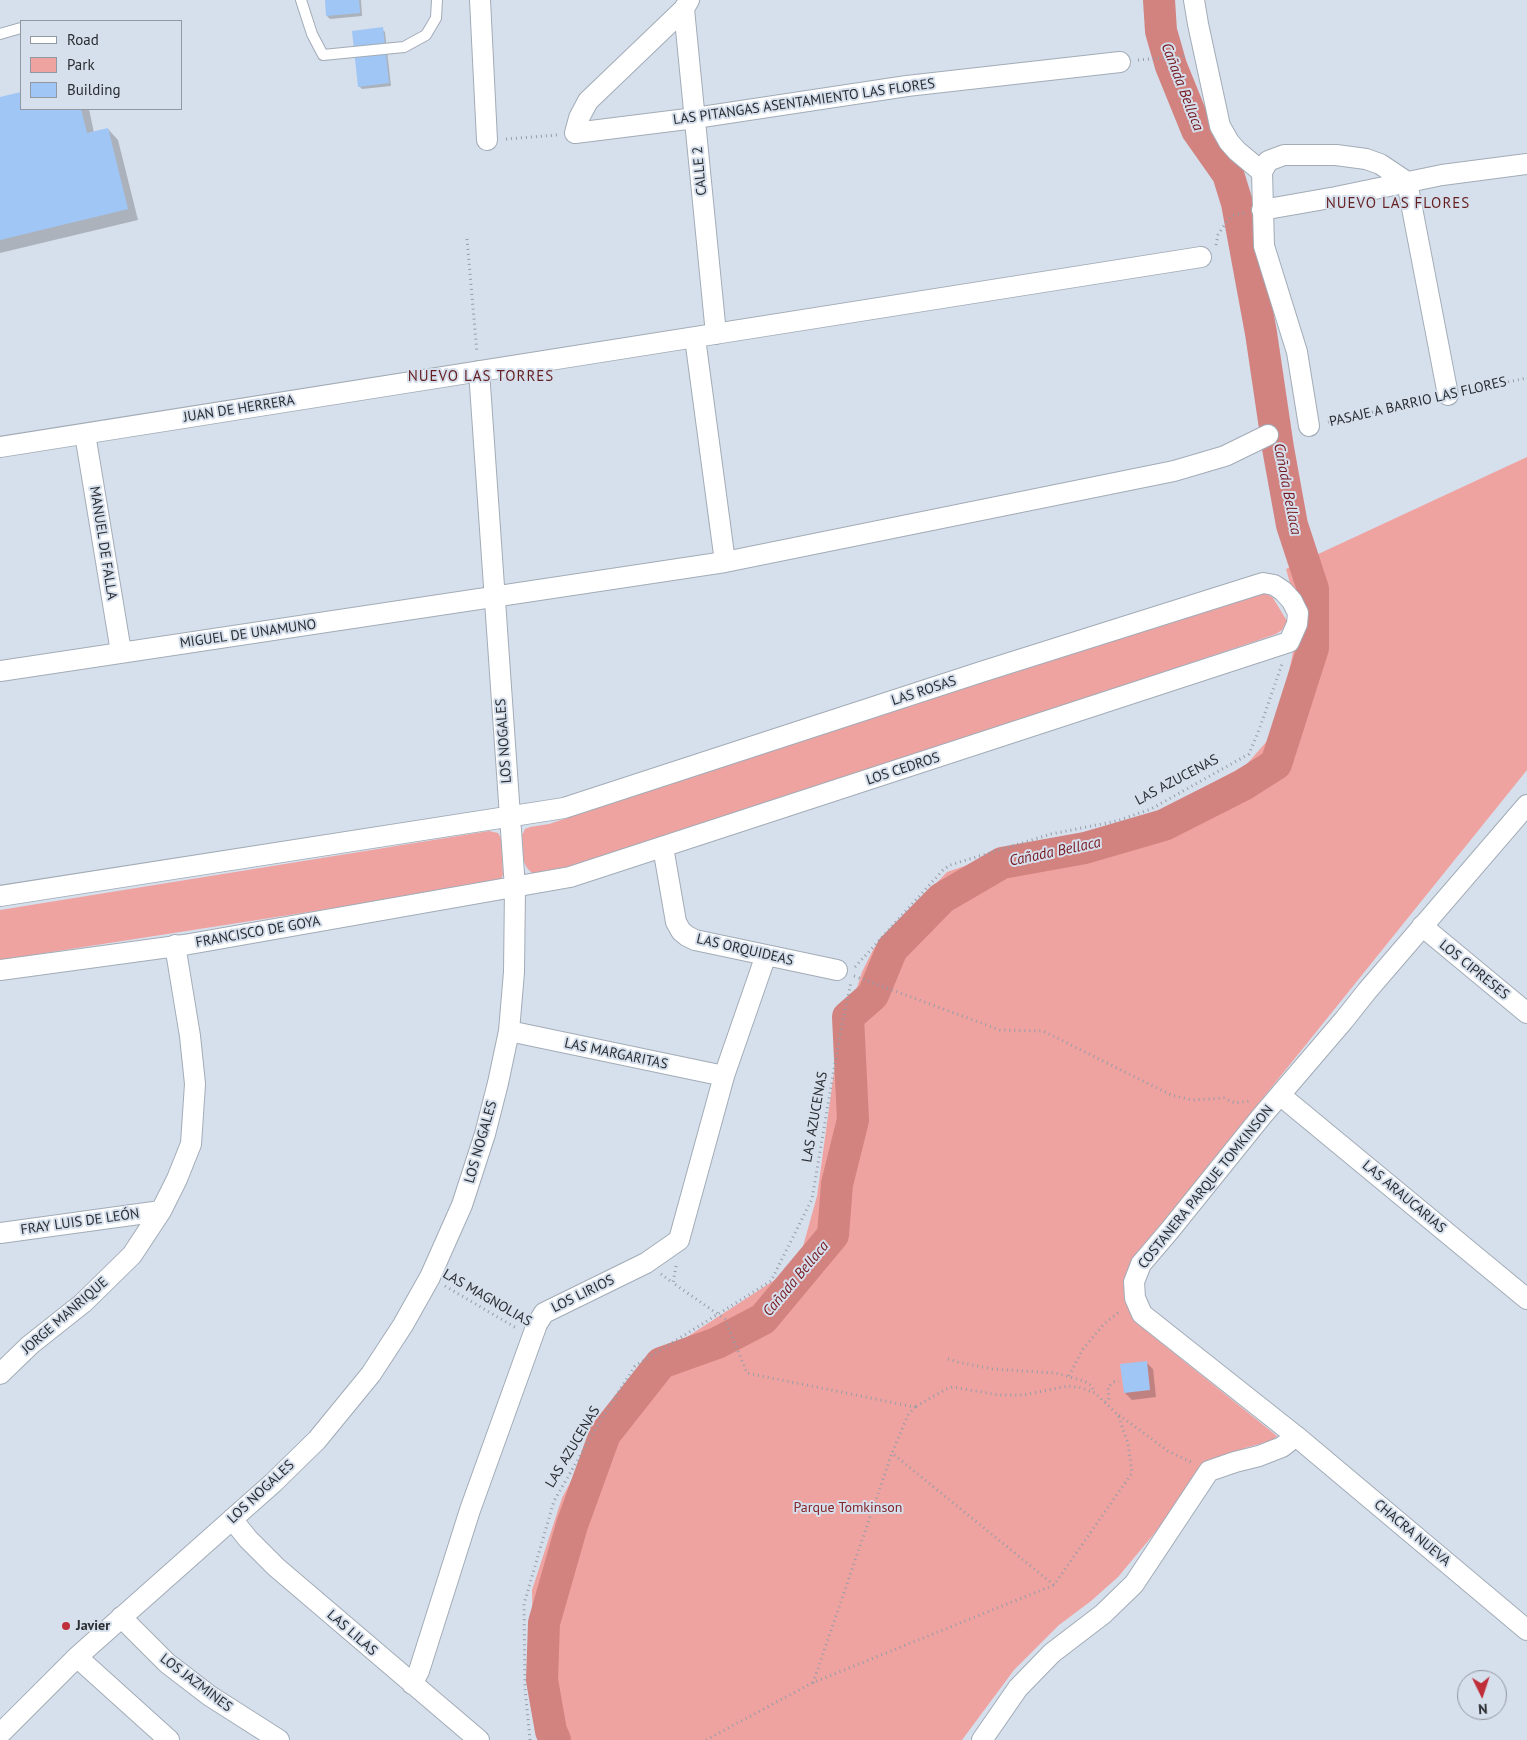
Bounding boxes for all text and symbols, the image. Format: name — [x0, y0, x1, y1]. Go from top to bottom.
legend — [20, 20, 182, 110]
text: Road — [67, 30, 99, 49]
water label: Cañada Bellaca — [1157, 40, 1207, 134]
text: Park — [67, 55, 95, 74]
street label: LAS PITANGAS ASENTAMIENTO LAS FLORES — [672, 75, 936, 129]
text: Building — [67, 80, 121, 99]
street label: CALLE 2 — [689, 146, 711, 196]
district label: NUEVO LAS FLORES — [1324, 195, 1472, 213]
district label: NUEVO LAS TORRES — [406, 368, 556, 386]
street label: PASAJE A BARRIO LAS FLORES — [1328, 373, 1508, 431]
street label: JUAN DE HERRERA — [182, 392, 296, 426]
water label: Cañada Bellaca — [1269, 442, 1305, 536]
street label: MANUEL DE FALLA — [86, 485, 120, 601]
street label: MIGUEL DE UNAMUNO — [179, 616, 317, 652]
street label: LAS ROSAS — [890, 673, 958, 709]
street label: LOS NOGALES — [493, 698, 515, 784]
street label: LOS CEDROS — [864, 749, 942, 789]
street label: LAS AZUCENAS — [1132, 751, 1222, 809]
water label: Cañada Bellaca — [1008, 834, 1102, 870]
street label: FRANCISCO DE GOYA — [194, 913, 322, 951]
street label: LAS ORQUIDEAS — [695, 931, 795, 969]
street label: LOS CIPRESES — [1436, 937, 1512, 1003]
street label: LAS MARGARITAS — [563, 1035, 669, 1073]
street label: LAS AZUCENAS — [799, 1070, 831, 1164]
street label: LOS NOGALES — [461, 1099, 501, 1185]
street label: COSTANERA PARQUE TOMKINSON — [1135, 1102, 1277, 1272]
street label: LAS ARAUCARIAS — [1359, 1157, 1449, 1237]
street label: FRAY LUIS DE LEÓN — [20, 1205, 140, 1239]
water label: Cañada Bellaca — [759, 1238, 833, 1320]
street label: LAS MAGNOLIAS — [439, 1266, 535, 1330]
street label: LOS LIRIOS — [549, 1272, 617, 1316]
street label: JORGE MANRIQUE — [19, 1274, 111, 1358]
street label: LAS AZUCENAS — [542, 1403, 604, 1491]
street label: LOS NOGALES — [224, 1457, 298, 1527]
street label: CHACRA NUEVA — [1370, 1496, 1454, 1570]
park label: Parque Tomkinson — [794, 1500, 902, 1516]
street label: LAS LILAS — [323, 1607, 381, 1659]
place label: Javier — [76, 1618, 110, 1634]
marker: Javier — [60, 1620, 72, 1632]
street label: LOS JAZMINES — [156, 1650, 236, 1716]
north arrow — [1457, 1670, 1507, 1720]
text: N — [1478, 1700, 1488, 1718]

